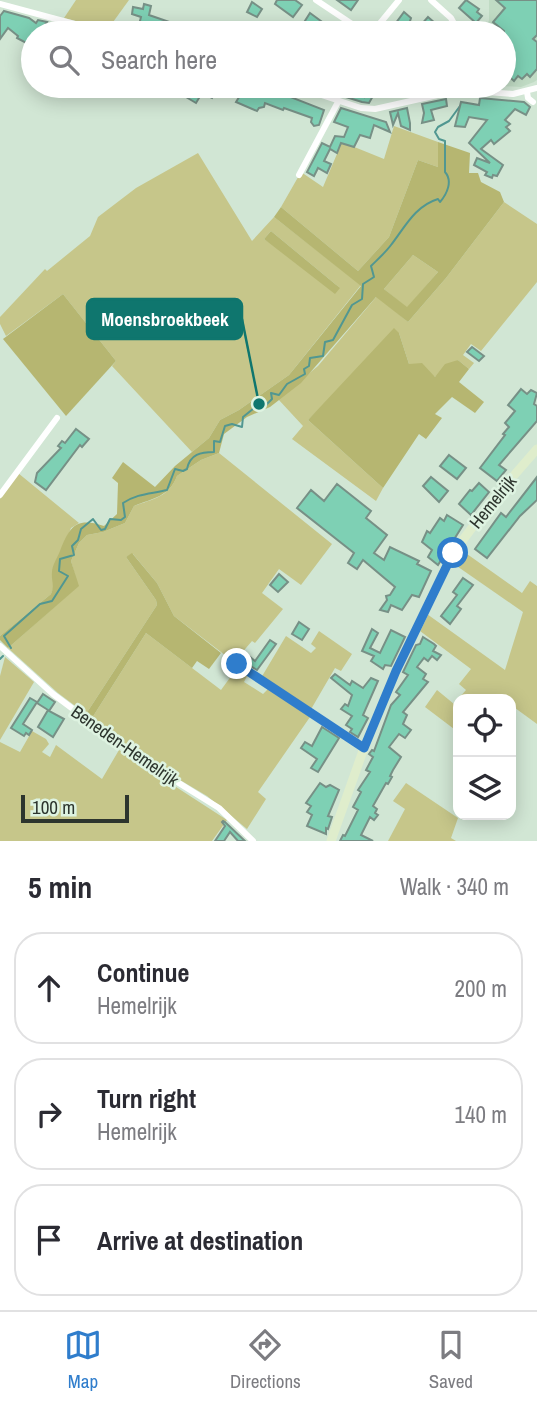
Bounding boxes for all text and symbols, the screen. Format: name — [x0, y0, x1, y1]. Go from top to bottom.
search box — [21, 21, 516, 98]
icon: search — [45, 41, 83, 79]
text: Search here — [101, 42, 217, 77]
callout: Moensbroekbeek — [87, 299, 242, 339]
text: Moensbroekbeek — [101, 306, 229, 332]
street label: Hemelrijk — [463, 469, 522, 534]
route start — [437, 537, 468, 568]
route end — [221, 648, 252, 679]
map controls — [453, 694, 516, 820]
button: locate — [453, 694, 516, 757]
street label: Beneden-Hemelrijk — [66, 699, 185, 792]
button: layers — [453, 757, 516, 820]
scale bar — [21, 792, 130, 824]
text: 100 m — [32, 794, 75, 820]
text: 5 min — [28, 867, 92, 907]
text: Walk · 340 m — [400, 871, 509, 902]
text: Continue — [97, 955, 189, 990]
icon: ahead — [30, 969, 68, 1007]
text: 200 m — [455, 973, 507, 1004]
text: Hemelrijk — [97, 990, 177, 1021]
text: Turn right — [97, 1081, 196, 1116]
icon: right — [30, 1095, 68, 1133]
text: 140 m — [455, 1099, 507, 1130]
text: Hemelrijk — [97, 1116, 177, 1147]
icon: arrive — [30, 1221, 68, 1259]
text: Arrive at destination — [97, 1223, 303, 1258]
tab: Map — [64, 1326, 102, 1394]
tab: Directions — [230, 1326, 301, 1394]
tab: Saved — [429, 1326, 473, 1394]

